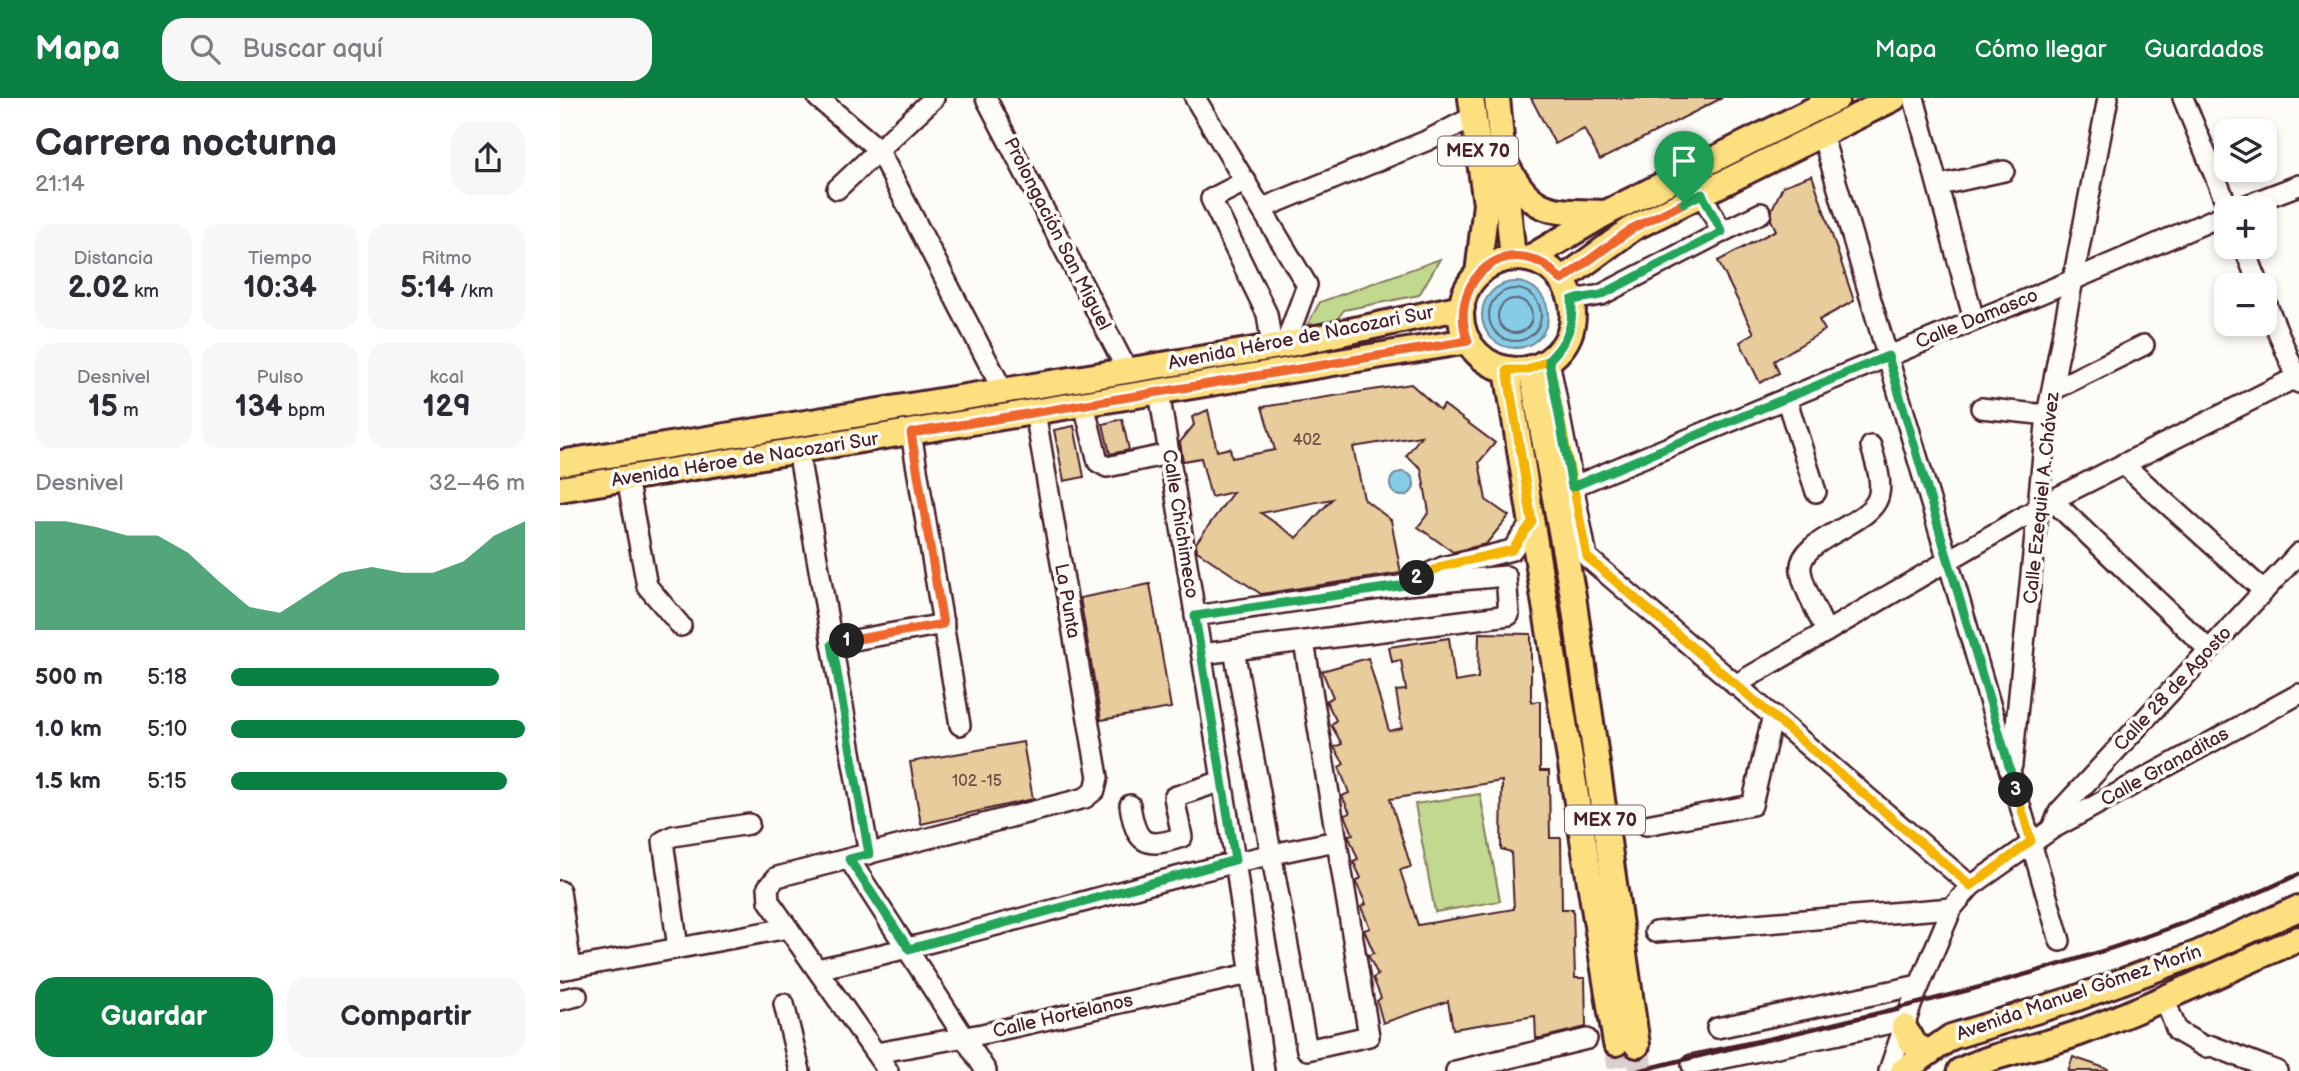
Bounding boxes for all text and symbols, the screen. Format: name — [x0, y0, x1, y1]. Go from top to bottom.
search box — [162, 18, 652, 81]
text: Mapa — [35, 29, 120, 69]
icon: search — [186, 30, 224, 68]
text: Buscar aquí — [242, 34, 383, 65]
text: Mapa — [1875, 35, 1937, 64]
text: Cómo llegar — [1975, 35, 2106, 64]
text: Guardados — [2144, 35, 2264, 64]
map controls — [2214, 119, 2277, 336]
button: layers — [2214, 119, 2277, 182]
text: Carrera nocturna — [35, 121, 337, 166]
button: share — [451, 121, 525, 195]
pin — [1654, 131, 1714, 203]
street label: Prolongación San Miguel — [998, 134, 1116, 334]
road number: MEX 70 — [1438, 136, 1518, 166]
icon: arrive — [1665, 142, 1703, 180]
text: 21:14 — [35, 170, 85, 198]
button: + — [2214, 196, 2277, 259]
text: Distancia — [73, 247, 153, 270]
text: Tiempo — [248, 247, 312, 270]
text: Ritmo — [422, 247, 472, 270]
text: 2.02 — [68, 270, 129, 306]
text: 10:34 — [243, 270, 317, 306]
text: 5:14 — [400, 270, 455, 306]
button: − — [2214, 273, 2277, 336]
text: km — [129, 280, 159, 303]
text: /km — [455, 280, 493, 303]
street label: Calle Damasco — [1912, 284, 2042, 354]
street label: Avenida Héroe de Nacozari Sur — [1166, 301, 1437, 375]
text: Desnivel — [77, 366, 150, 389]
text: Pulso — [257, 366, 303, 389]
text: kcal — [430, 366, 464, 389]
text: 15 — [88, 389, 118, 425]
text: 134 — [235, 389, 283, 425]
text: 129 — [423, 389, 471, 425]
street label: Calle Ezequiel A. Chávez — [2019, 390, 2065, 605]
text: m — [118, 399, 139, 422]
text: bpm — [283, 399, 325, 422]
street label: Avenida Héroe de Nacozari Sur — [610, 427, 881, 492]
house number: 402 — [1293, 431, 1322, 450]
street label: Calle Chichimeco — [1157, 448, 1203, 600]
text: Desnivel — [35, 469, 124, 497]
text: 32–46 m — [429, 469, 525, 497]
pin: 2 — [1400, 560, 1434, 596]
street label: La Punta — [1049, 562, 1085, 640]
text: 2 — [1411, 566, 1422, 589]
street label: Calle 28 de Agosto — [2109, 622, 2237, 756]
pin: 1 — [830, 624, 864, 658]
text: 1 — [843, 629, 851, 652]
text: 500 m — [35, 663, 103, 691]
text: 5:18 — [147, 663, 187, 691]
text: 1.0 km — [35, 715, 102, 743]
text: 5:10 — [147, 715, 187, 743]
street label: Calle Granaditas — [2097, 722, 2233, 812]
text: 1.5 km — [35, 767, 101, 795]
text: 5:15 — [147, 767, 187, 795]
house number: 102 -15 — [952, 772, 1002, 791]
pin: 3 — [1998, 772, 2034, 808]
text: 3 — [2010, 778, 2021, 801]
road number: MEX 70 — [1565, 806, 1645, 834]
street label: Avenida Manuel Gómez Morín — [1953, 940, 2205, 1046]
button: Guardar — [35, 977, 273, 1057]
button: Compartir — [287, 977, 525, 1057]
street label: Calle Hortelanos — [991, 989, 1135, 1043]

